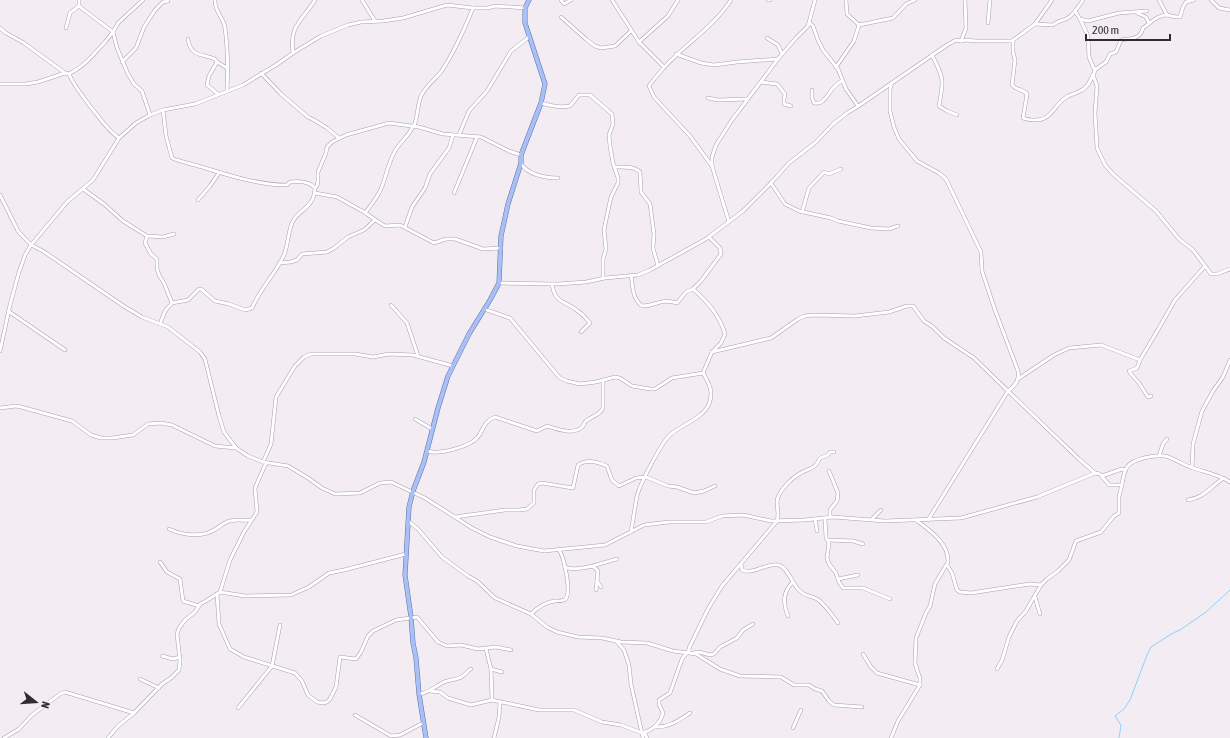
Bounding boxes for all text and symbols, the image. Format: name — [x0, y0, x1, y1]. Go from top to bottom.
scale bar — [1086, 16, 1170, 42]
text: 200 m — [1092, 23, 1119, 37]
north arrow — [16, 682, 56, 722]
text: N — [39, 700, 52, 710]

